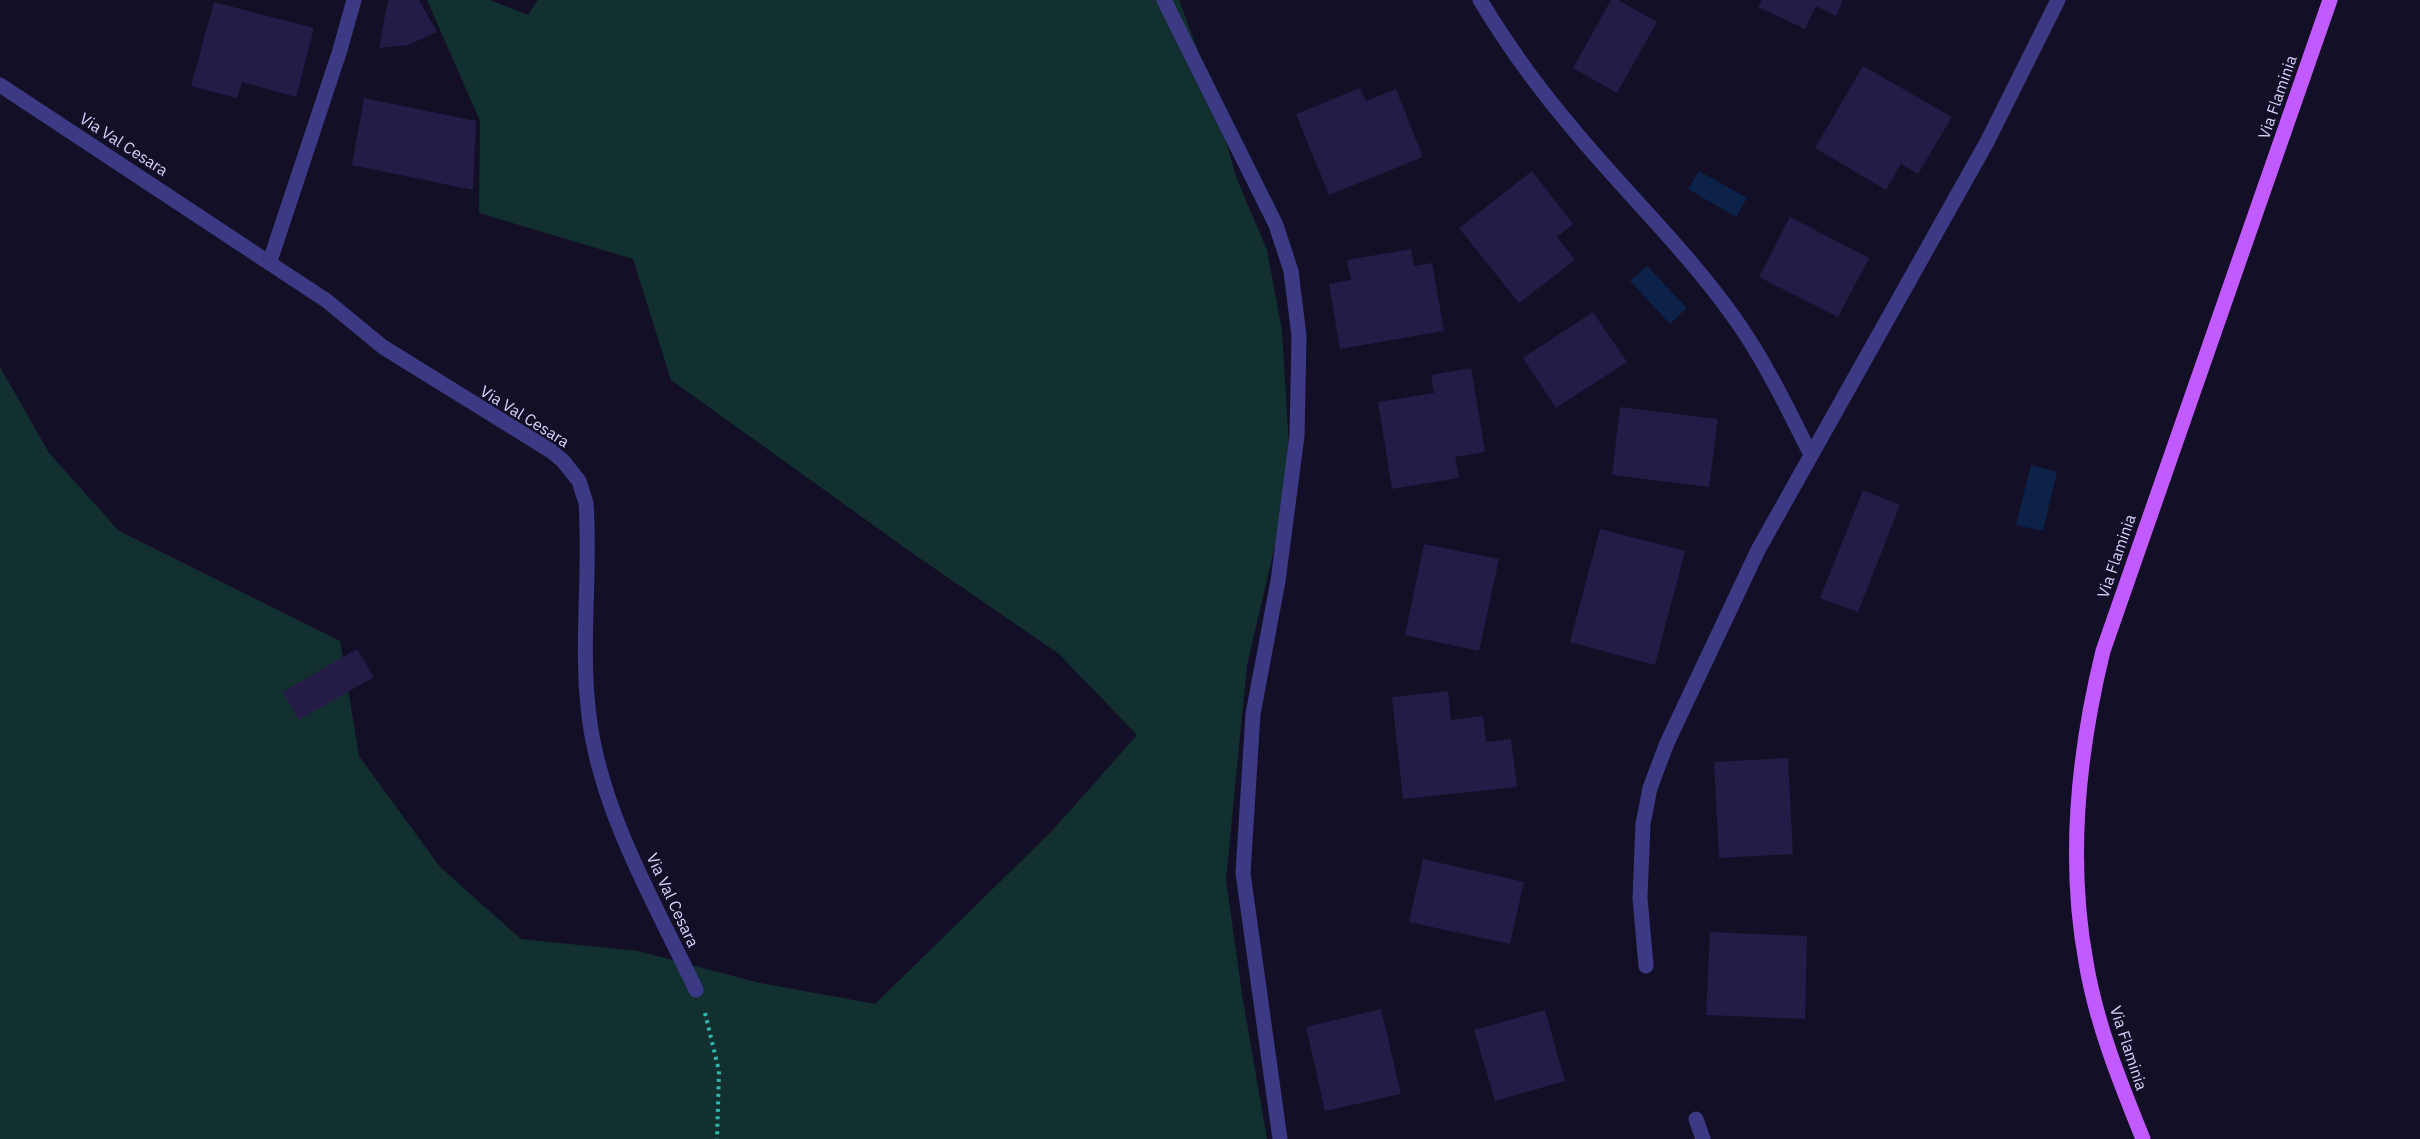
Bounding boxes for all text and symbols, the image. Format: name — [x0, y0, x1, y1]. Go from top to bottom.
street label: Via Flaminia — [2253, 52, 2301, 142]
street label: Via Val Cesara — [76, 108, 172, 180]
street label: Via Val Cesara — [477, 381, 574, 452]
street label: Via Flaminia — [2092, 511, 2140, 601]
street label: Via Val Cesara — [643, 850, 704, 951]
street label: Via Flaminia — [2106, 1003, 2152, 1093]

